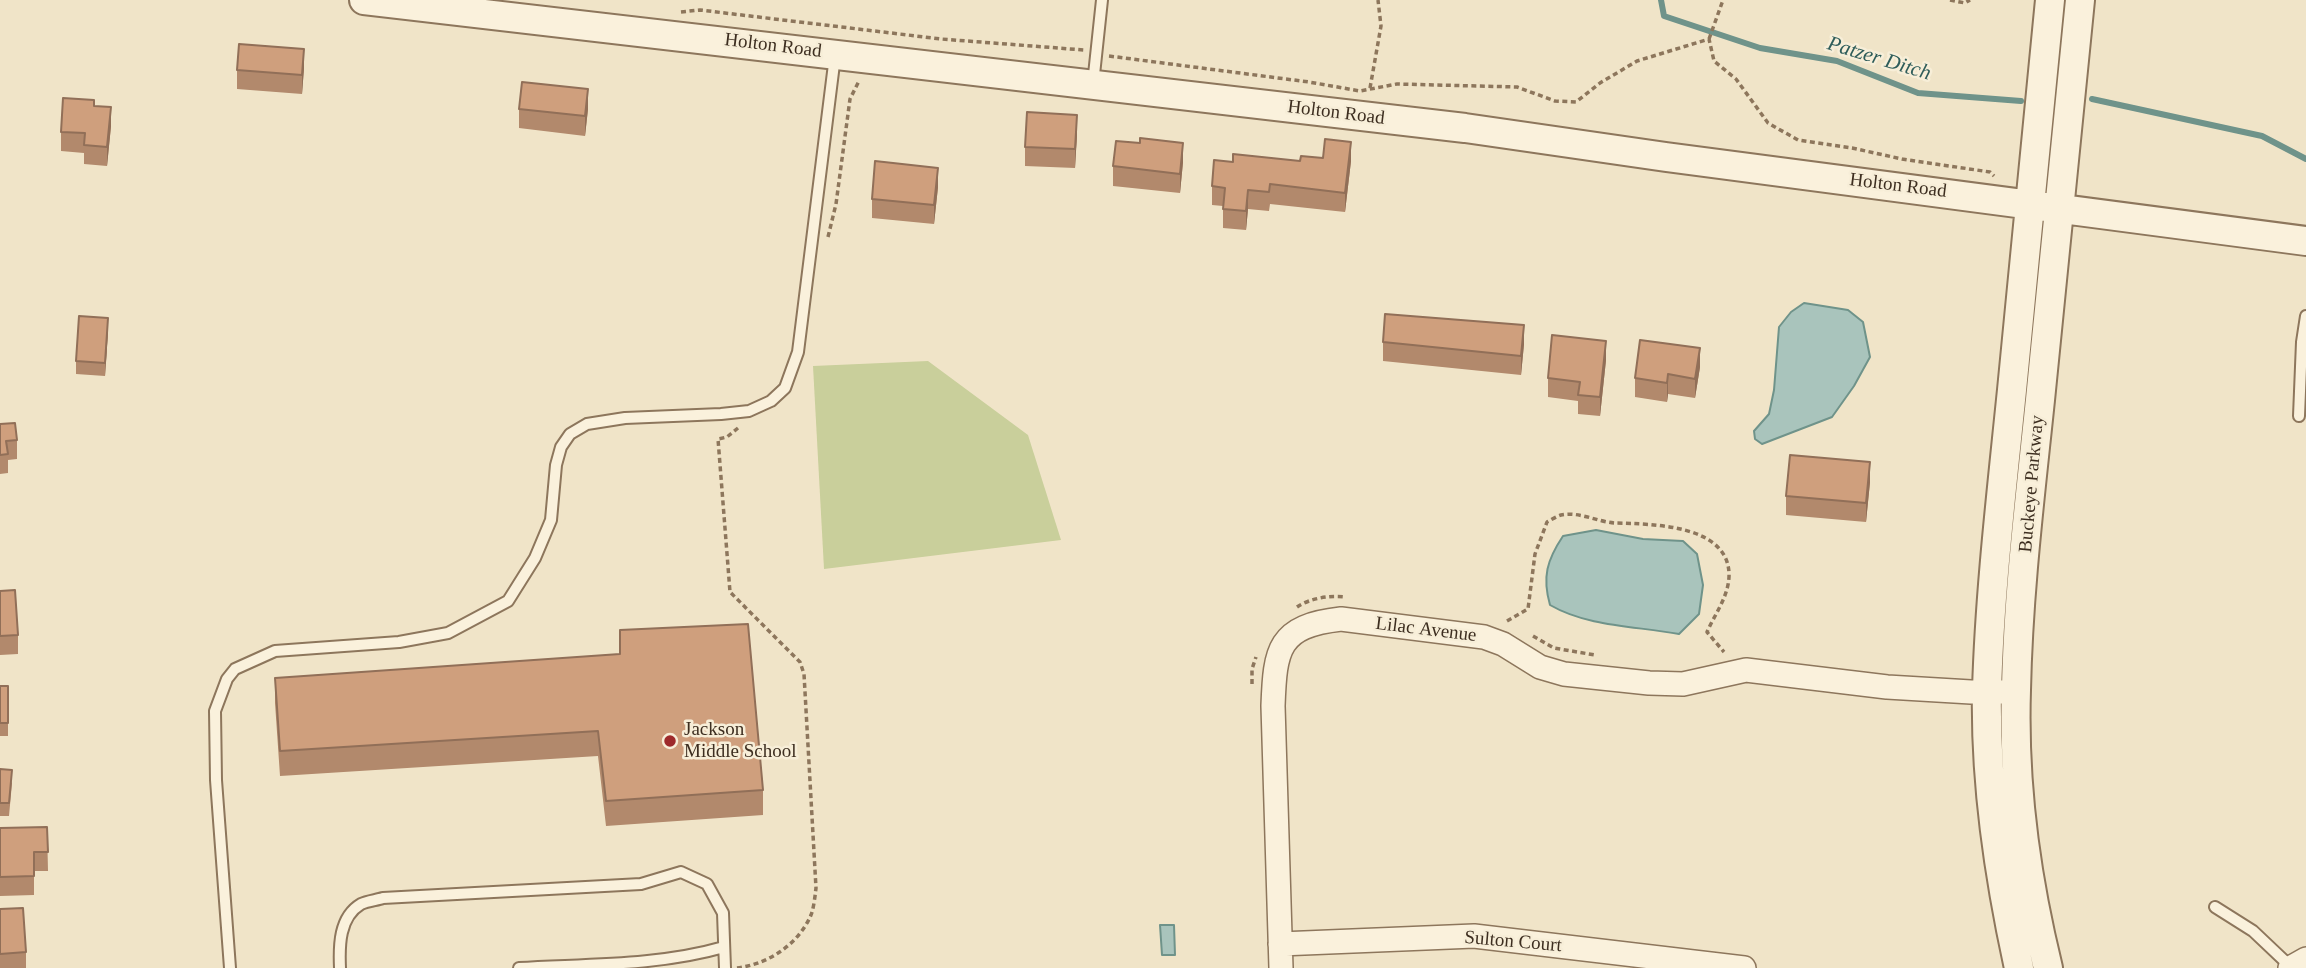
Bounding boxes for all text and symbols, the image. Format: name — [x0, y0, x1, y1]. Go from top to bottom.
street label: Holton Road — [723, 29, 823, 63]
water label: Patzer Ditch — [1824, 31, 1934, 87]
street label: Holton Road — [1286, 96, 1386, 130]
street label: Holton Road — [1848, 169, 1948, 203]
street label: Buckeye Parkway — [2015, 414, 2049, 554]
street label: Lilac Avenue — [1374, 613, 1478, 647]
place label: Jackson Middle School — [684, 719, 796, 763]
marker: Jackson Middle School — [662, 733, 678, 749]
street label: Sulton Court — [1463, 926, 1563, 958]

